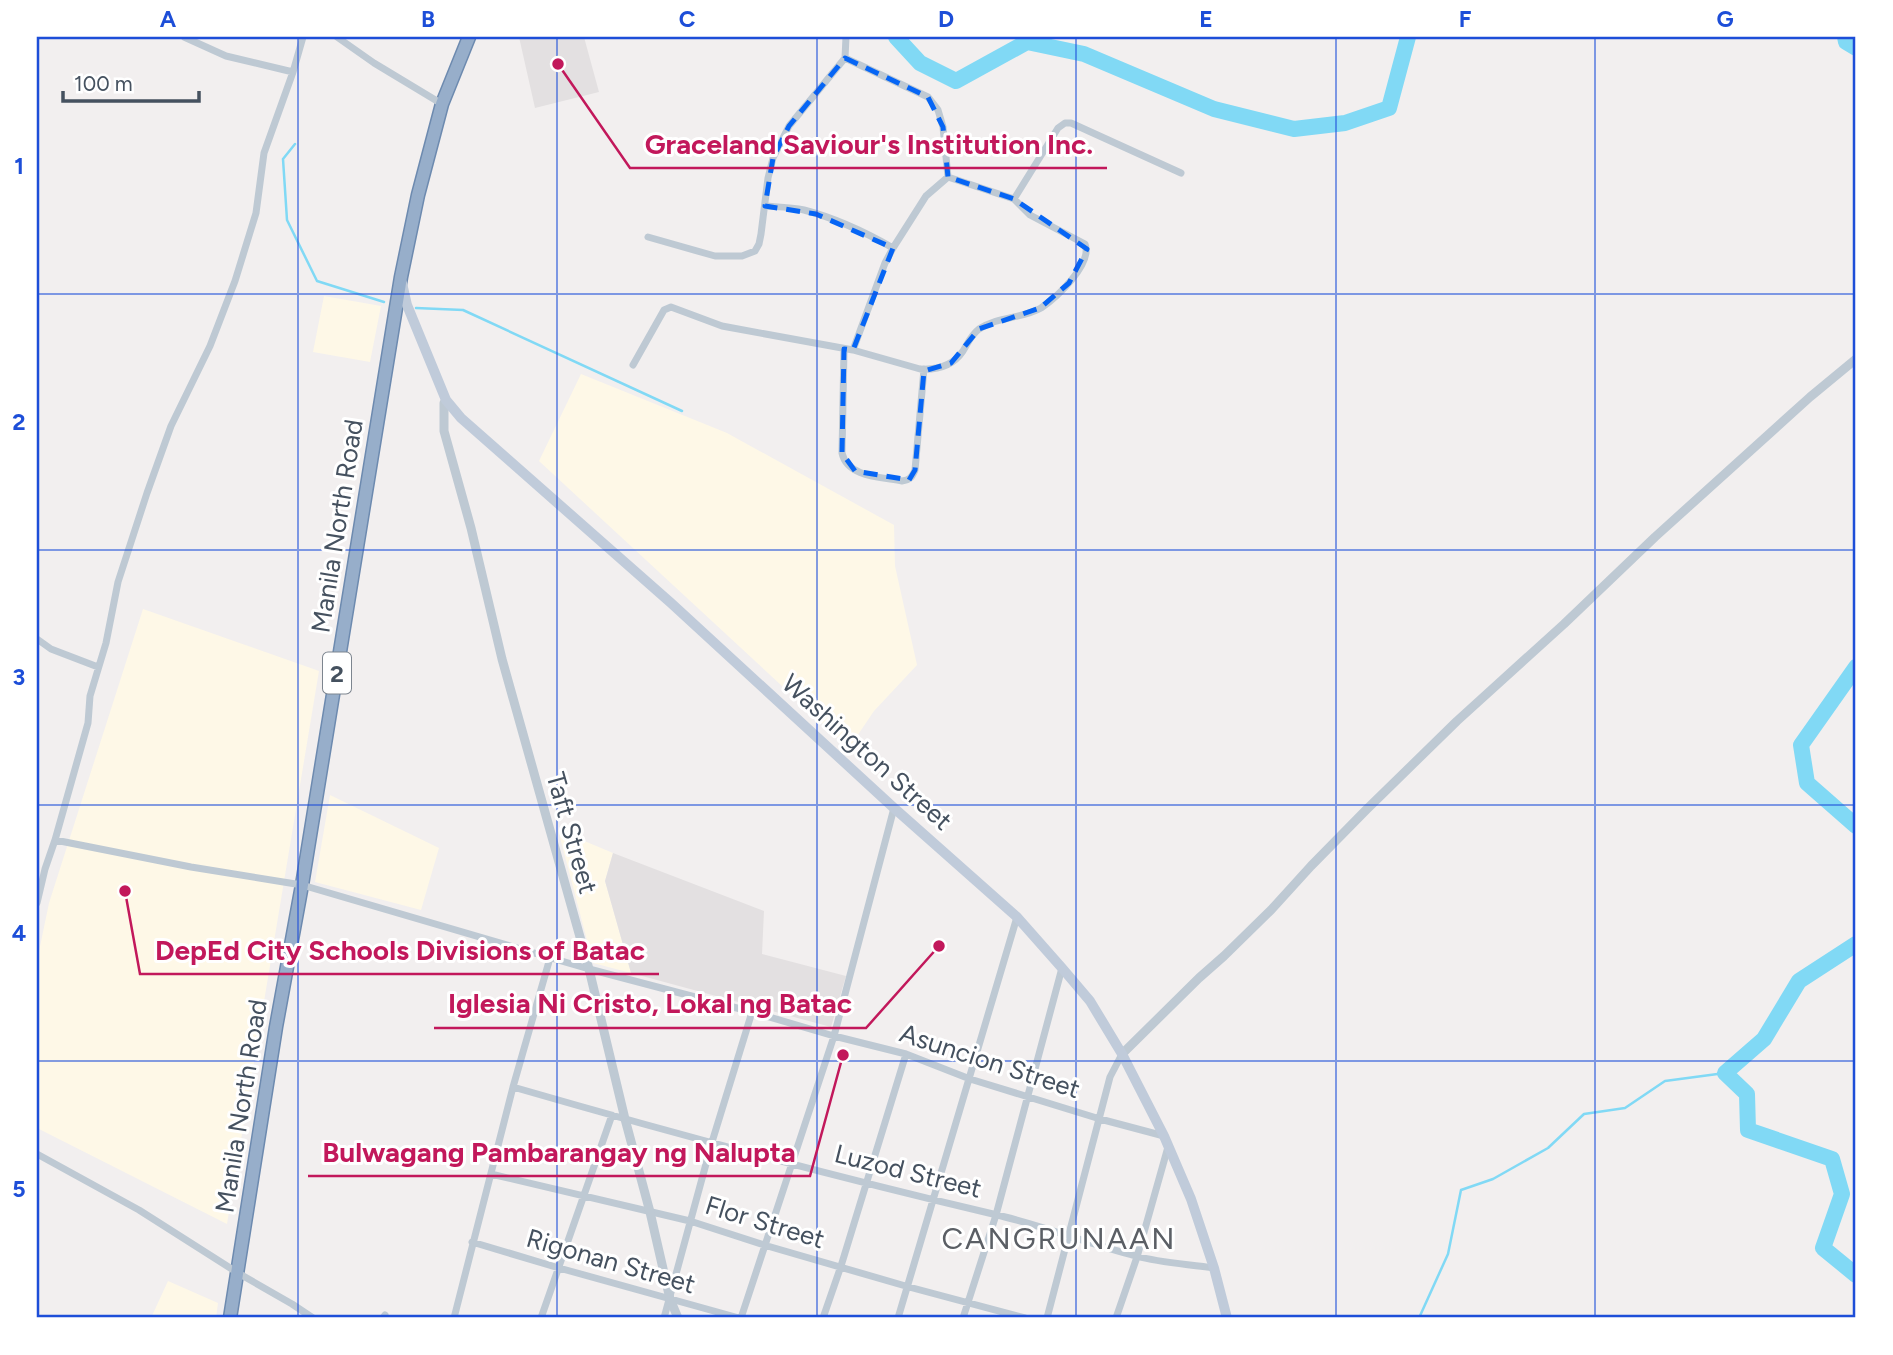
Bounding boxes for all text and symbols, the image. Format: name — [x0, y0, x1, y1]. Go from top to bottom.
text: A — [160, 5, 177, 33]
text: B — [421, 5, 435, 33]
text: C — [679, 5, 696, 33]
text: D — [938, 5, 954, 33]
text: E — [1199, 5, 1213, 33]
text: F — [1459, 5, 1472, 33]
text: G — [1716, 5, 1734, 33]
scale bar — [63, 60, 200, 104]
text: 100 m — [74, 71, 133, 96]
callout: Graceland Saviour's Institution Inc. — [630, 119, 1107, 168]
text: Graceland Saviour's Institution Inc. — [645, 127, 1093, 161]
text: 1 — [14, 152, 24, 180]
text: 2 — [12, 408, 26, 436]
street label: Manila North Road — [304, 417, 370, 635]
road number: 2 — [323, 652, 351, 694]
text: 3 — [13, 663, 25, 691]
street label: Washington Street — [775, 667, 959, 837]
street label: Taft Street — [539, 769, 605, 897]
text: 4 — [12, 919, 26, 947]
callout: DepEd City Schools Divisions of Batac — [140, 925, 659, 974]
text: DepEd City Schools Divisions of Batac — [155, 933, 645, 967]
callout: Iglesia Ni Cristo, Lokal ng Batac — [434, 979, 866, 1028]
text: Iglesia Ni Cristo, Lokal ng Batac — [448, 986, 852, 1020]
street label: Manila North Road — [208, 997, 274, 1215]
street label: Asuncion Street — [896, 1017, 1084, 1105]
callout: Bulwagang Pambarangay ng Nalupta — [308, 1127, 810, 1176]
text: Bulwagang Pambarangay ng Nalupta — [322, 1135, 796, 1169]
street label: Luzod Street — [831, 1137, 985, 1205]
text: 5 — [12, 1175, 26, 1203]
street label: Flor Street — [702, 1189, 829, 1255]
district label: CANGRUNAAN — [941, 1220, 1177, 1257]
street label: Rigonan Street — [523, 1222, 699, 1300]

